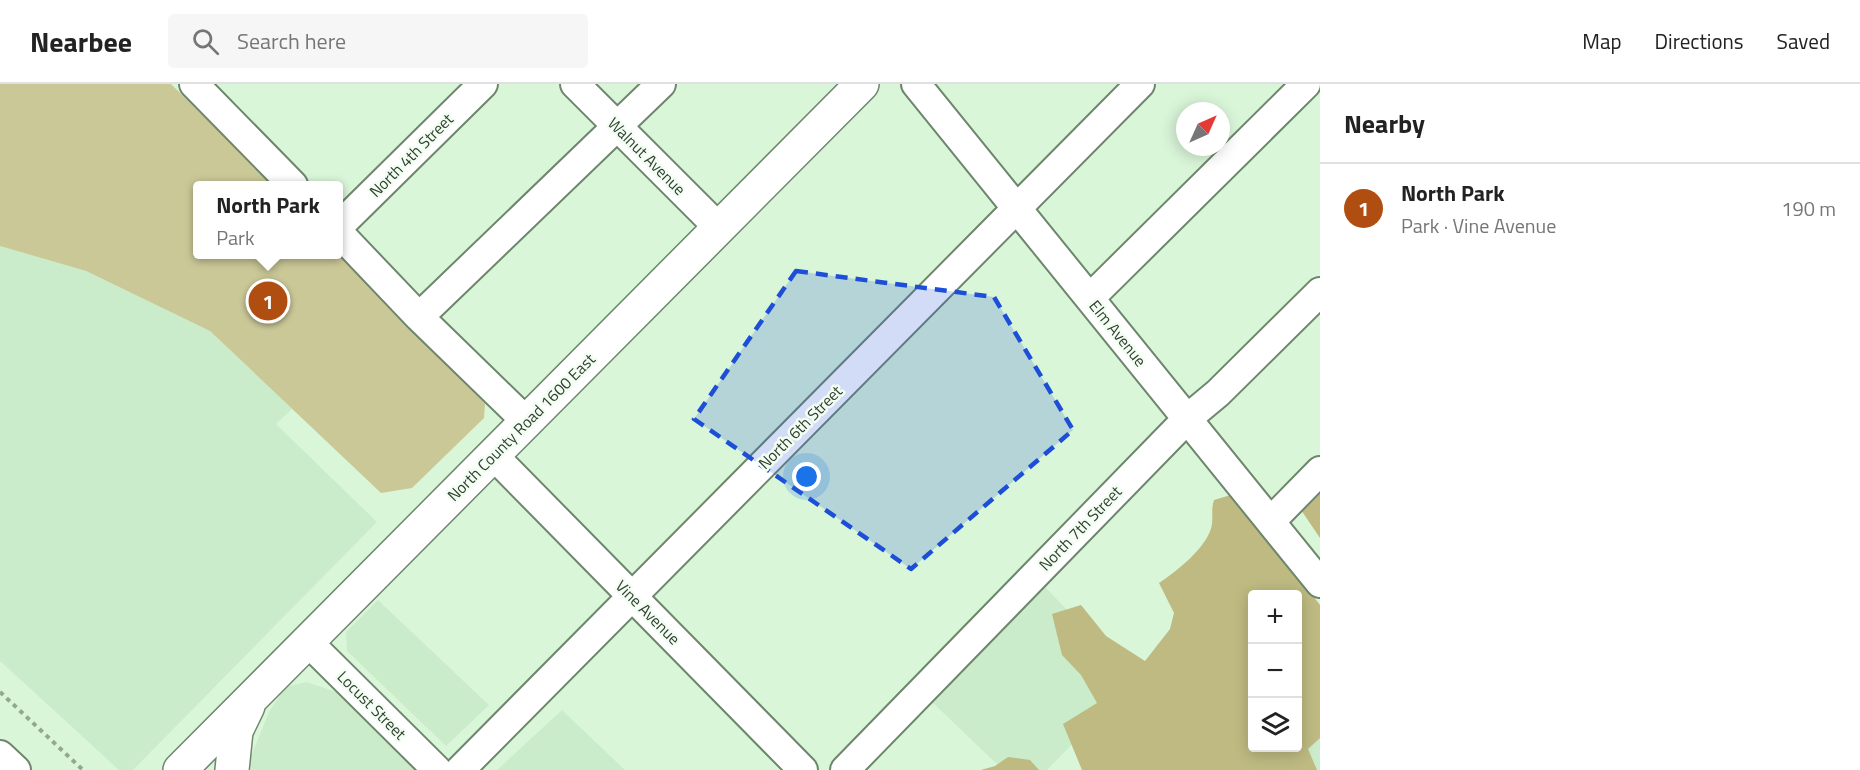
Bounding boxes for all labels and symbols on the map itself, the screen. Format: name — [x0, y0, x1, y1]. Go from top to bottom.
north arrow — [1176, 102, 1230, 156]
street label: North 4th Street — [363, 107, 459, 203]
street label: Walnut Avenue — [602, 111, 692, 201]
pin: 1 — [248, 278, 288, 324]
street label: Elm Avenue — [1084, 295, 1152, 371]
street label: North County Road 1600 East — [442, 347, 601, 506]
street label: North 6th Street — [752, 379, 848, 475]
your location — [792, 462, 821, 491]
street label: North 7th Street — [1033, 480, 1127, 576]
street label: Vine Avenue — [610, 574, 686, 650]
street label: Locust Street — [332, 665, 412, 745]

